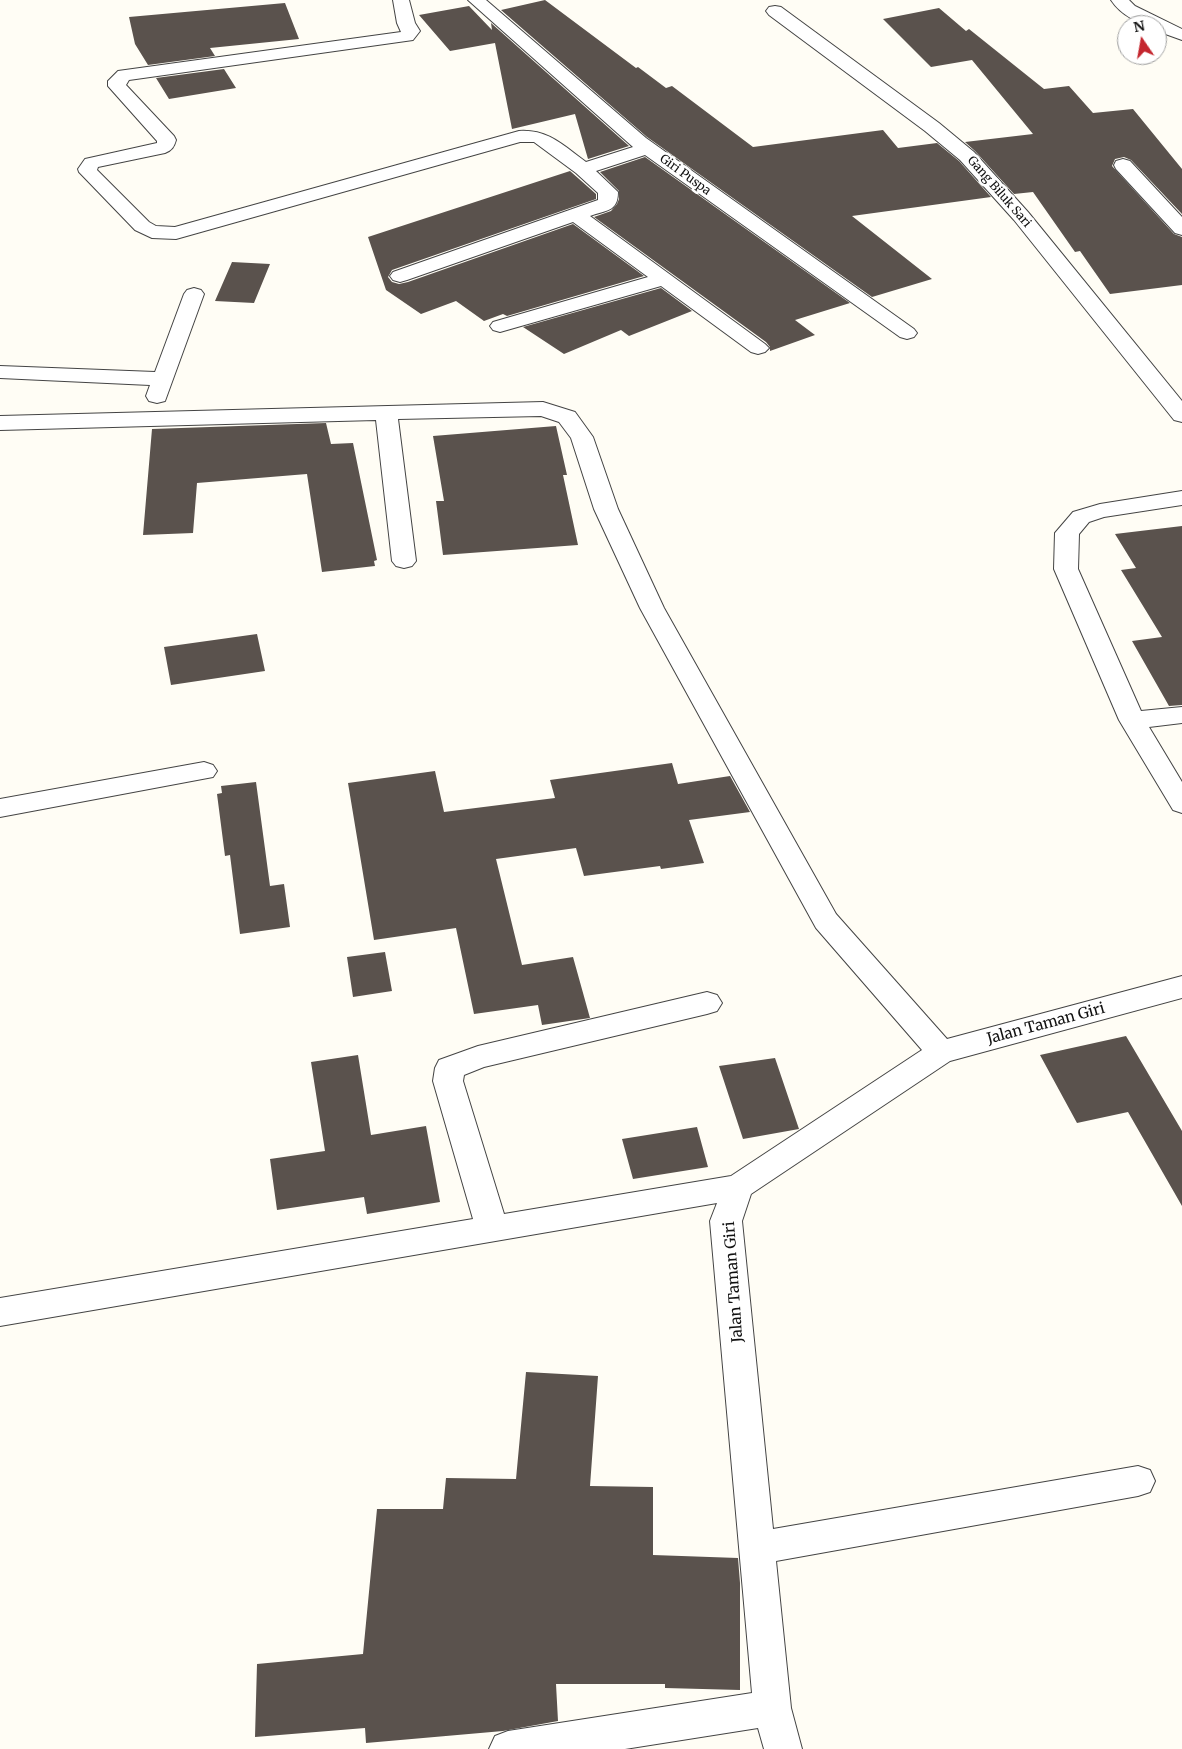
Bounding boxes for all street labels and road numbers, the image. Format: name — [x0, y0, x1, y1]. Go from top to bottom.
street label: Giri Puspa — [657, 152, 713, 198]
street label: Gang Biluk Sari — [964, 154, 1034, 230]
street label: Jalan Taman Giri — [985, 1000, 1107, 1048]
street label: Jalan Taman Giri — [721, 1221, 747, 1343]

